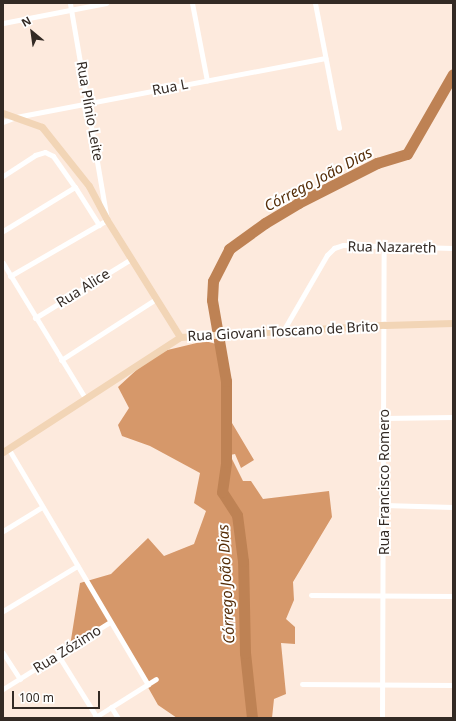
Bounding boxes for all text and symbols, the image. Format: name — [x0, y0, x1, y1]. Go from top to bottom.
north arrow — [12, 12, 52, 52]
text: N — [18, 12, 33, 30]
street label: Rua Plínio Leite — [73, 60, 107, 162]
street label: Rua L — [151, 75, 189, 99]
water label: Córrego João Dias — [261, 143, 375, 215]
street label: Rua Nazareth — [347, 238, 437, 256]
street label: Rua Alice — [53, 265, 113, 311]
street label: Rua Giovani Toscano de Brito — [187, 318, 379, 344]
street label: Rua Francisco Romero — [376, 409, 392, 555]
water label: Córrego João Dias — [214, 524, 238, 644]
street label: Rua Zózimo — [30, 621, 104, 677]
scale bar — [14, 683, 102, 709]
text: 100 m — [19, 689, 54, 706]

